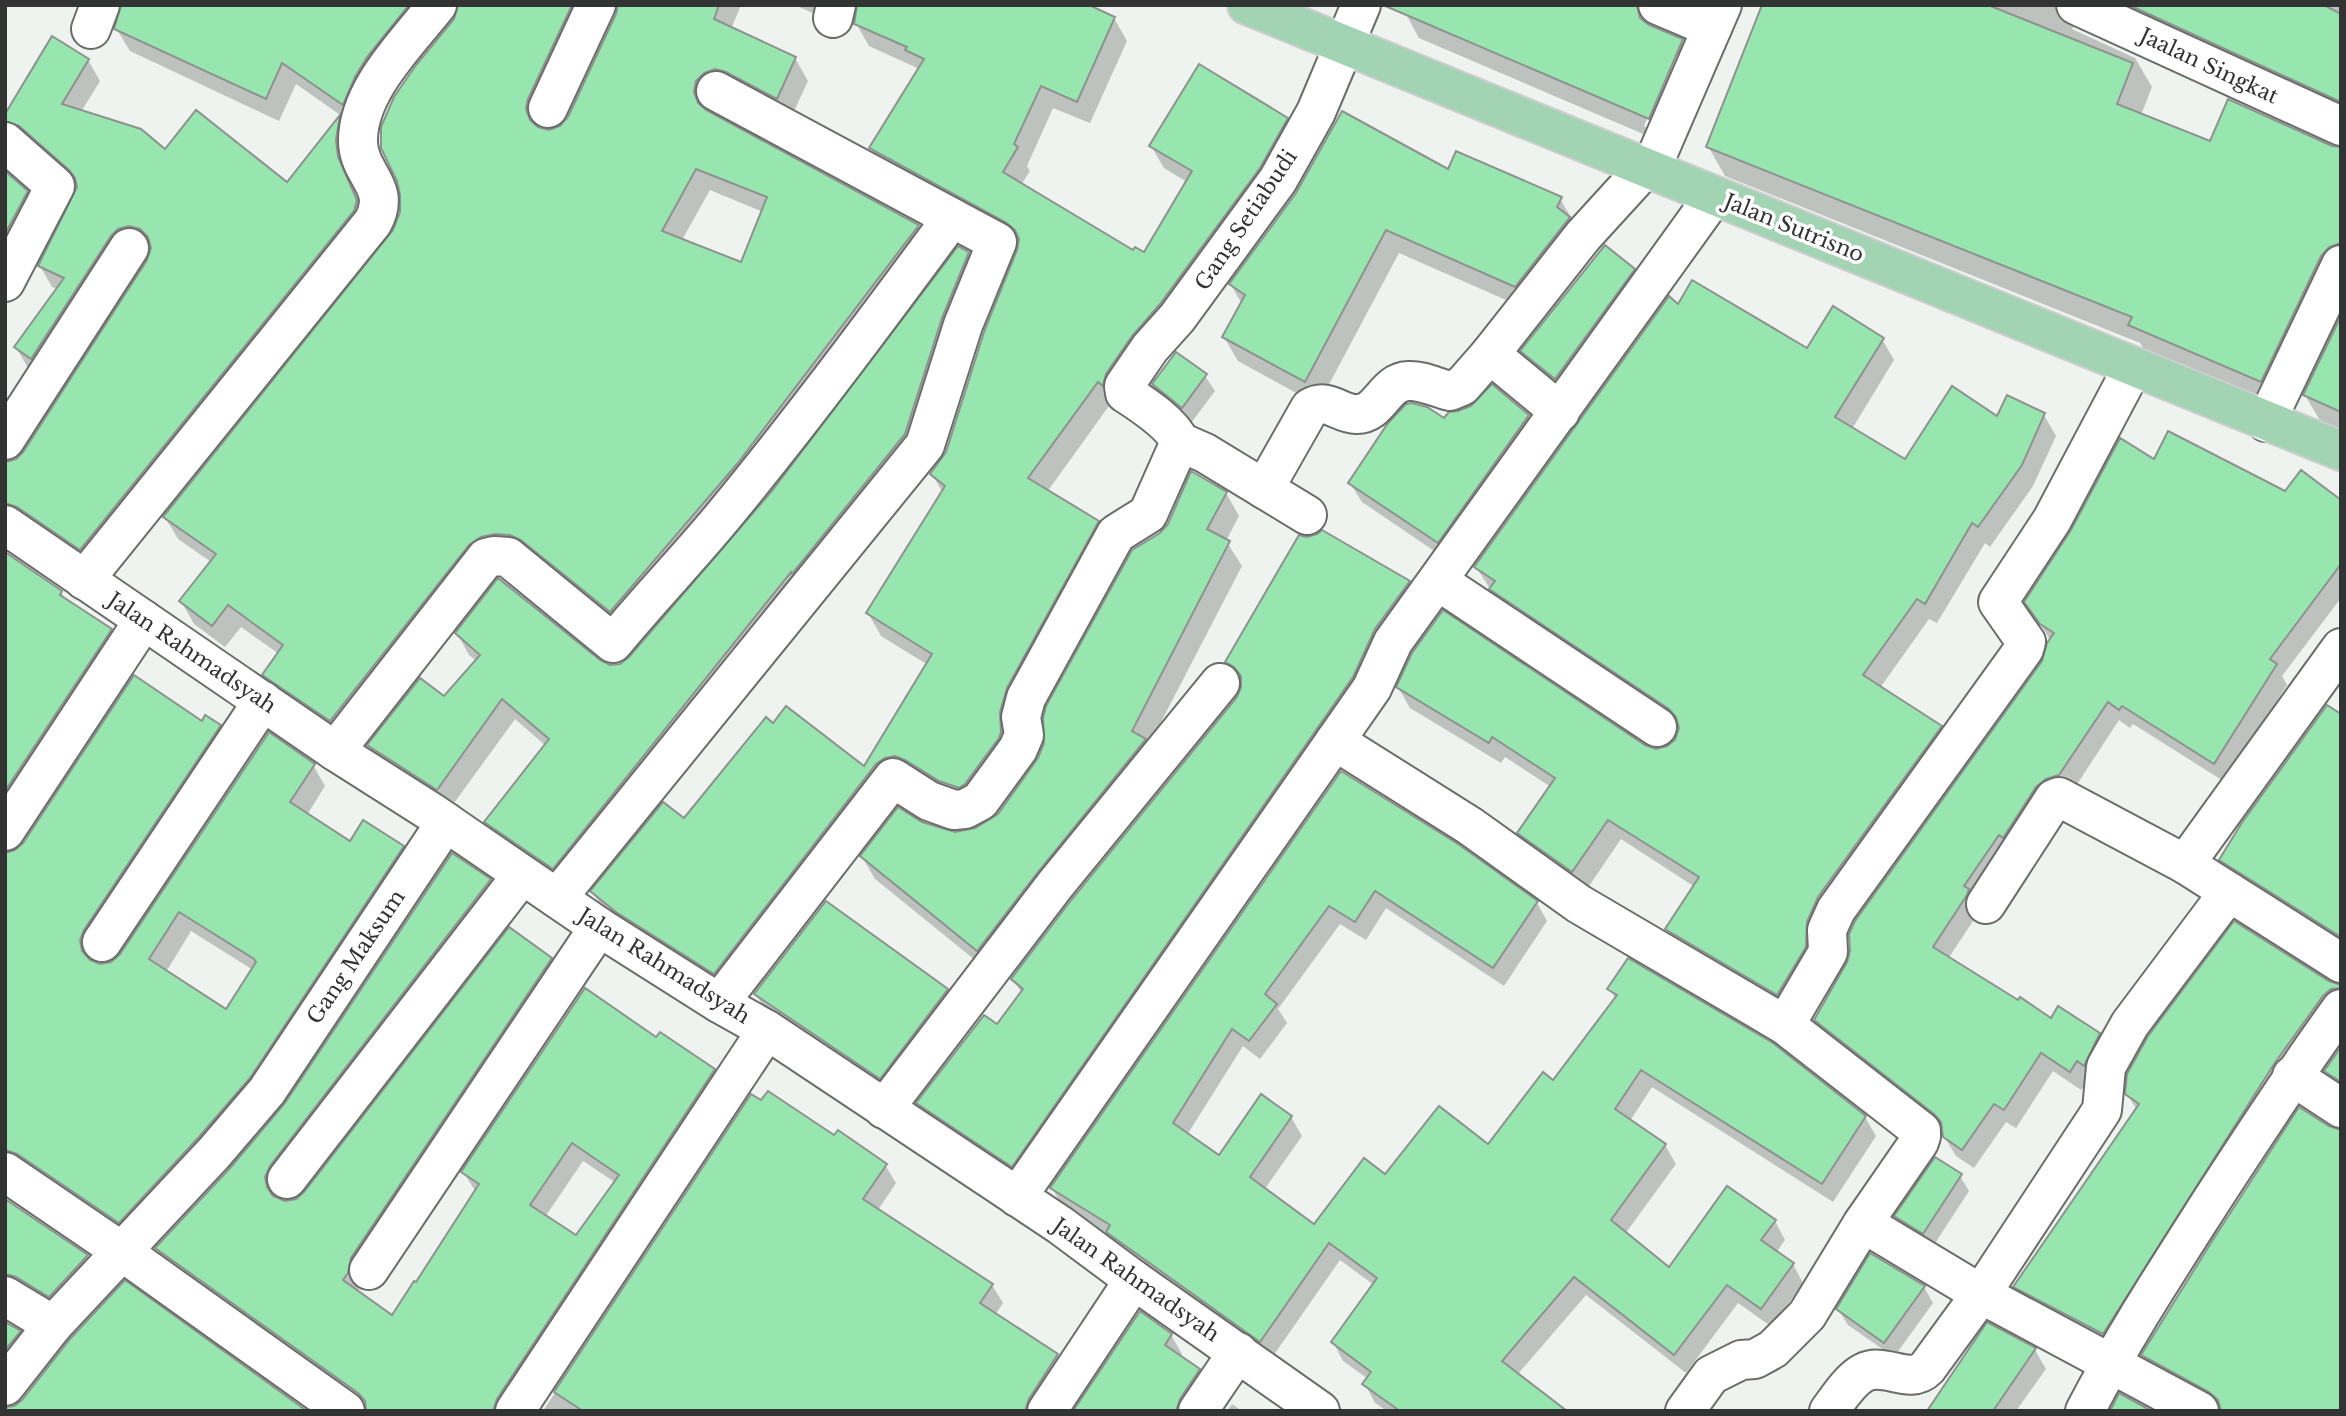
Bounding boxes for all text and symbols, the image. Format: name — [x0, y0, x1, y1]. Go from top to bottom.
street label: Jaalan Singkat — [2133, 21, 2283, 110]
street label: Gang Setiabudi — [1189, 145, 1303, 295]
street label: Jalan Sutrisno — [1717, 187, 1868, 268]
street label: Jalan Rahmadsyah — [100, 585, 281, 719]
street label: Gang Maksum — [302, 885, 411, 1029]
street label: Jalan Rahmadsyah — [571, 901, 755, 1029]
street label: Jalan Rahmadsyah — [1045, 1211, 1224, 1347]

